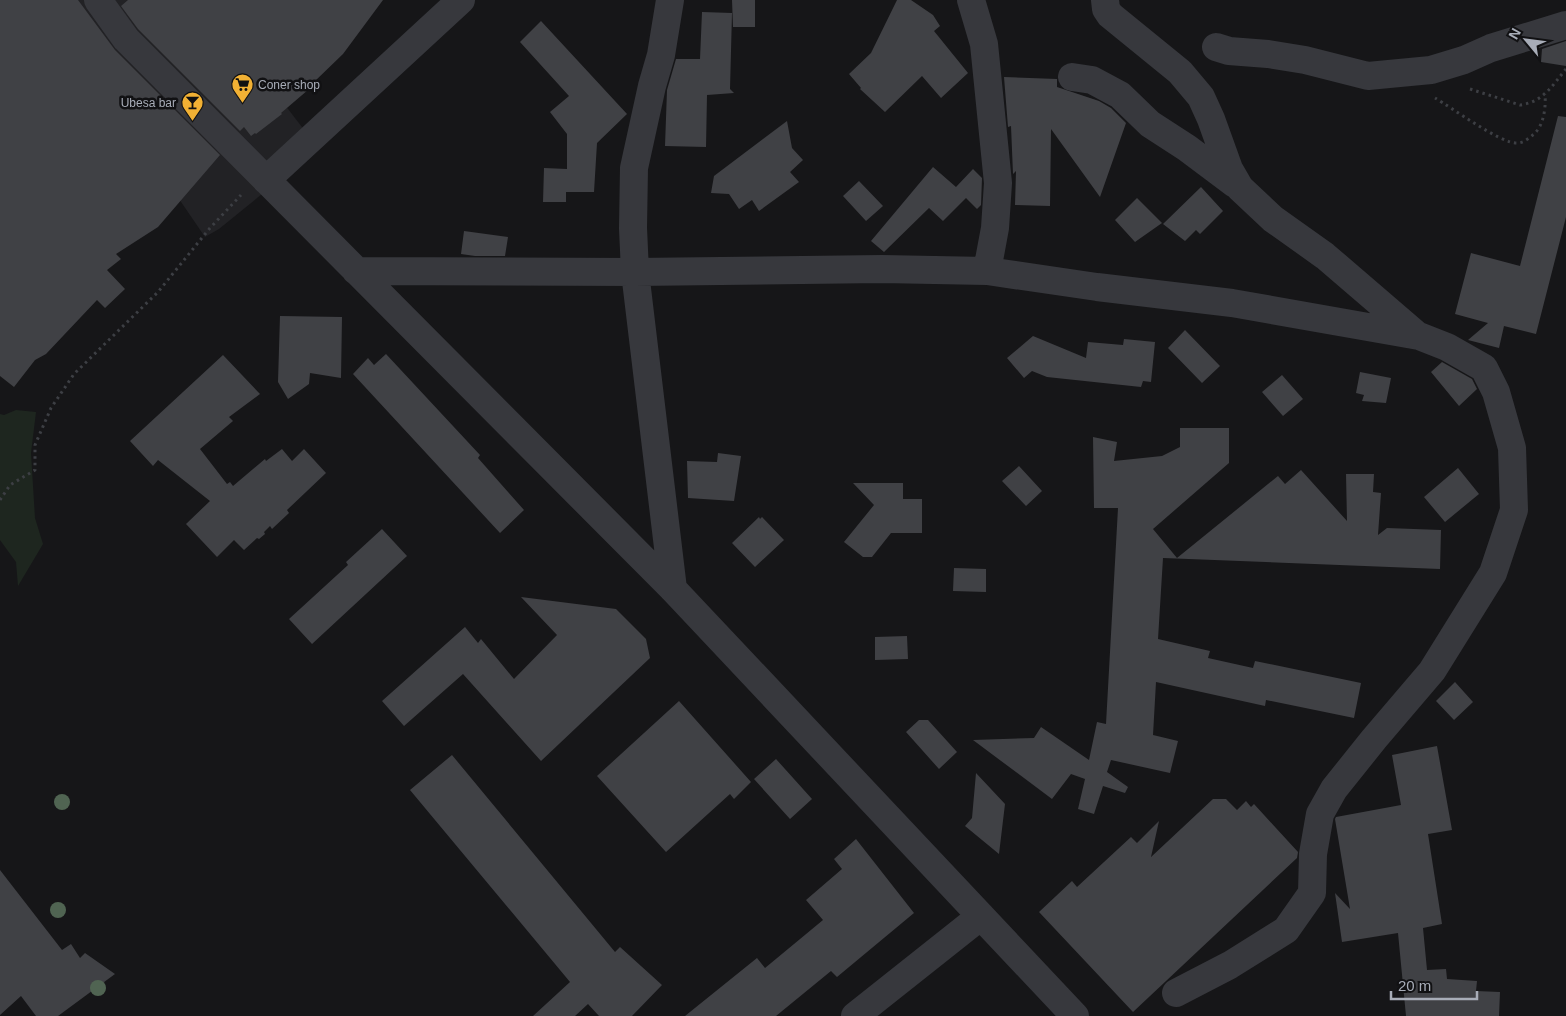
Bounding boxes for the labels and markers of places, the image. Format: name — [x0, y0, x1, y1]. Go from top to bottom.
supermarket icon: Coner shop — [230, 73, 254, 104]
place label: Coner shop — [258, 78, 320, 92]
bar icon: Ubesa bar — [180, 91, 204, 122]
place label: Ubesa bar — [121, 96, 176, 110]

